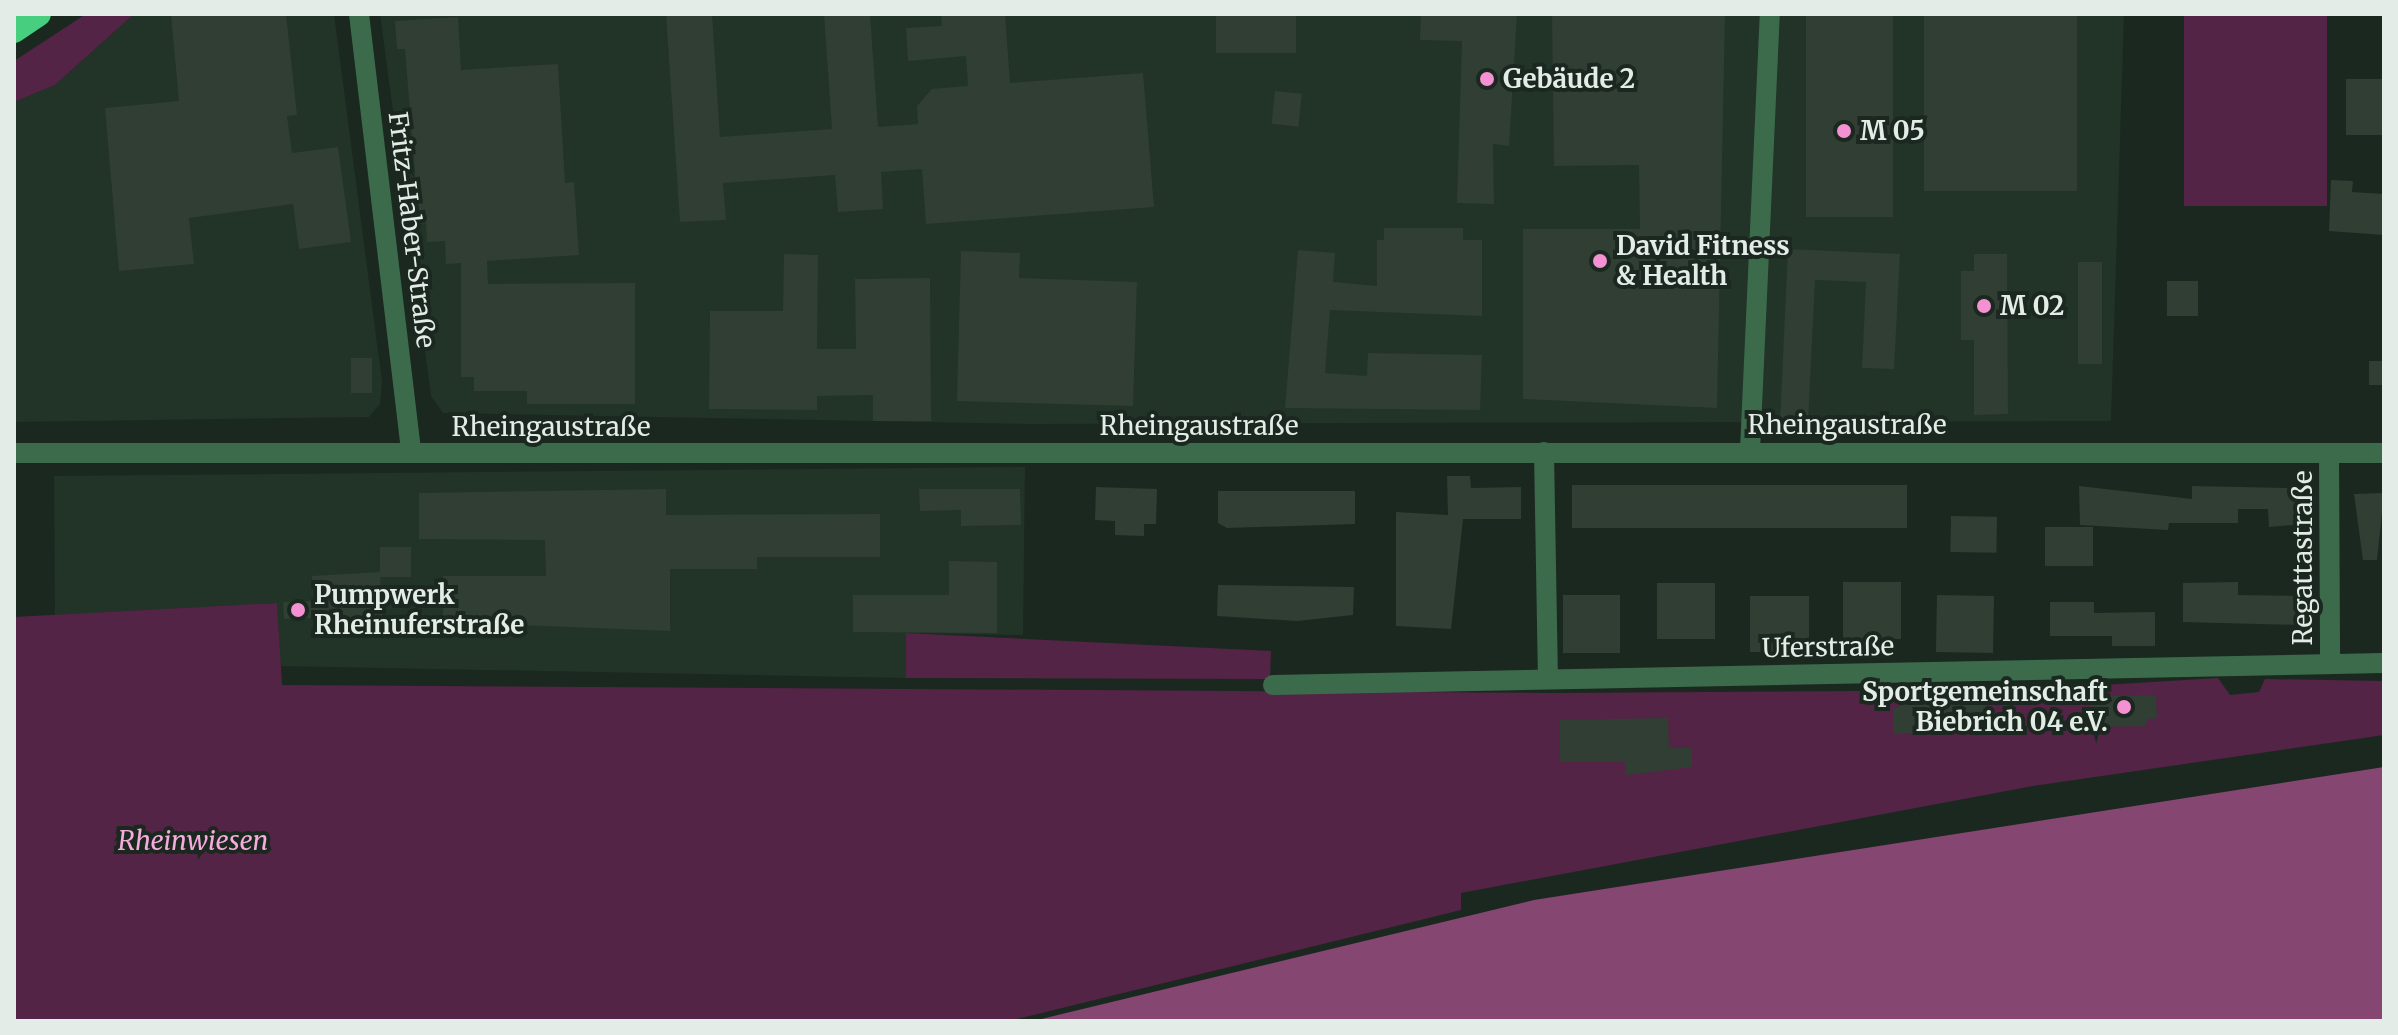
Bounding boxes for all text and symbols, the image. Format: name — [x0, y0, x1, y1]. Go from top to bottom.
place label: Gebäude 2 — [1503, 63, 1635, 95]
marker: Gebäude 2 — [1478, 70, 1496, 88]
street label: Fritz-Haber-Straße — [382, 110, 442, 350]
place label: M 05 — [1860, 115, 1925, 147]
marker: M 05 — [1835, 122, 1853, 140]
place label: David Fitness & Health — [1616, 230, 1790, 292]
marker: David Fitness & Health — [1591, 252, 1609, 270]
place label: M 02 — [2000, 290, 2064, 322]
marker: M 02 — [1975, 297, 1993, 315]
street label: Rheingaustraße — [1747, 409, 1947, 441]
street label: Rheingaustraße — [1099, 410, 1299, 442]
street label: Rheingaustraße — [451, 411, 651, 443]
street label: Regattastraße — [2287, 471, 2319, 645]
place label: Pumpwerk Rheinuferstraße — [314, 579, 524, 640]
marker: Pumpwerk Rheinuferstraße — [289, 601, 307, 619]
street label: Uferstraße — [1761, 630, 1895, 664]
place label: Sportgemeinschaft Biebrich 04 e.V. — [1862, 676, 2108, 738]
marker: Sportgemeinschaft Biebrich 04 e.V. — [2115, 698, 2133, 716]
park label: Rheinwiesen — [118, 825, 268, 857]

